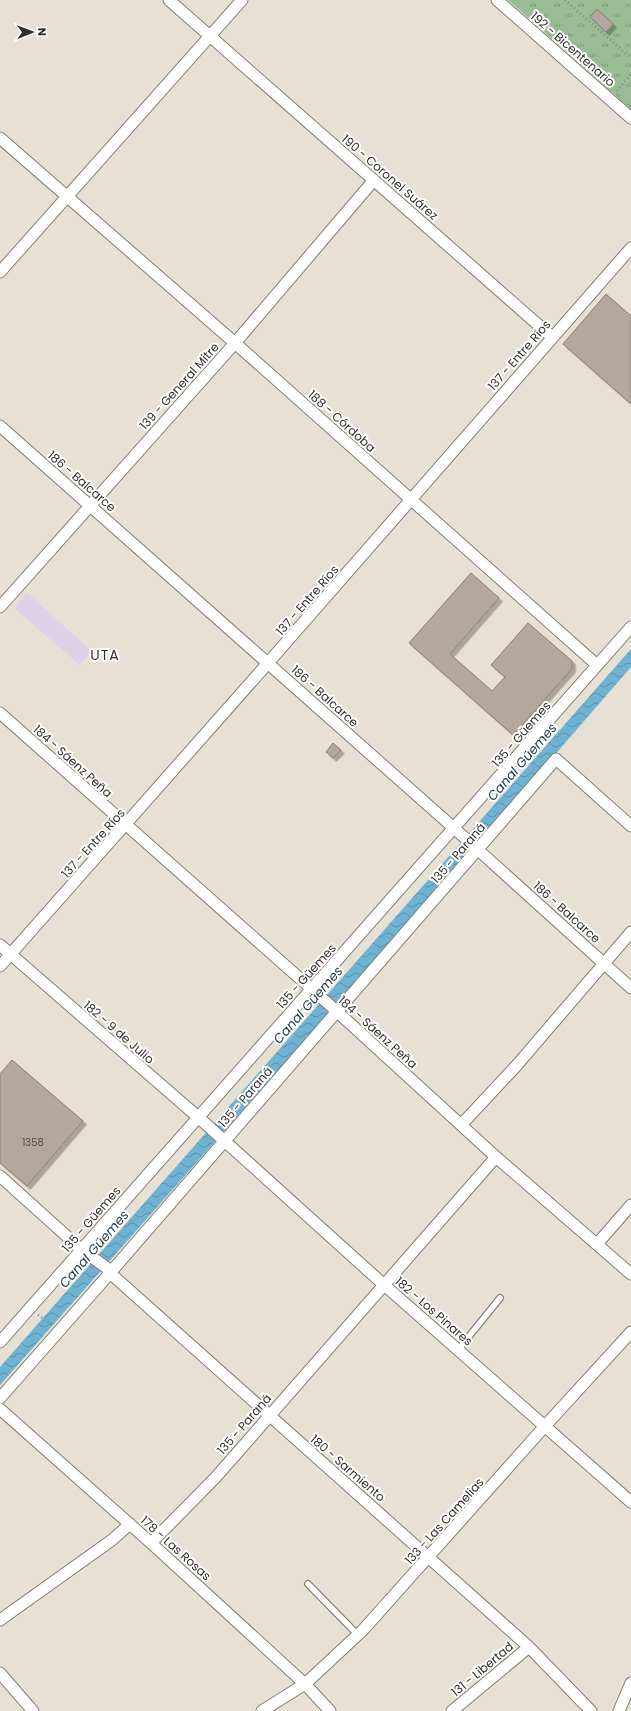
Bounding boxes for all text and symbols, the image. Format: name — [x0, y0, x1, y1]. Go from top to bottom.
street label: 192 - Bicentenario — [527, 8, 619, 91]
north arrow — [12, 12, 52, 52]
text: N — [34, 28, 50, 36]
street label: 190 - Coronel Suárez — [338, 130, 442, 224]
street label: 137 - Entre Ríos — [484, 316, 554, 394]
street label: 139 - General Mitre — [135, 339, 223, 433]
street label: 188 - Córdoba — [305, 386, 379, 456]
street label: 186 - Balcarce — [44, 447, 120, 515]
street label: 137 - Entre Ríos — [272, 561, 342, 639]
district label: UTA — [90, 645, 120, 665]
street label: 186 - Balcarce — [288, 661, 362, 731]
street label: 135 - Güemes — [488, 697, 554, 771]
water label: Canal Güemes — [483, 719, 561, 805]
street label: 184 - Sáenz Peña — [30, 721, 116, 801]
street label: 137 - Entre Ríos — [57, 805, 129, 881]
street label: 135 - Paraná — [427, 819, 489, 887]
street label: 186 - Balcarce — [530, 877, 604, 947]
street label: 135 - Güemes — [272, 940, 340, 1012]
water label: Canal Güemes — [269, 962, 347, 1048]
street label: 184 - Sáenz Peña — [335, 992, 421, 1072]
street label: 182 - 9 de Julio — [80, 997, 158, 1068]
street label: 135 - Paraná — [214, 1063, 276, 1131]
house number: 1358 — [22, 1135, 44, 1150]
street label: 135 - Güemes — [58, 1182, 124, 1256]
water label: Canal Güemes — [55, 1206, 133, 1292]
street label: 182 - Los Pinares — [392, 1273, 476, 1349]
street label: 135 - Paraná — [213, 1390, 275, 1458]
street label: 180 - Sarmiento — [307, 1431, 389, 1505]
street label: 133 - Las Camelias — [400, 1474, 488, 1568]
street label: 178 - Las Rosas — [137, 1512, 215, 1584]
street label: 131 - Libertad — [447, 1638, 517, 1700]

